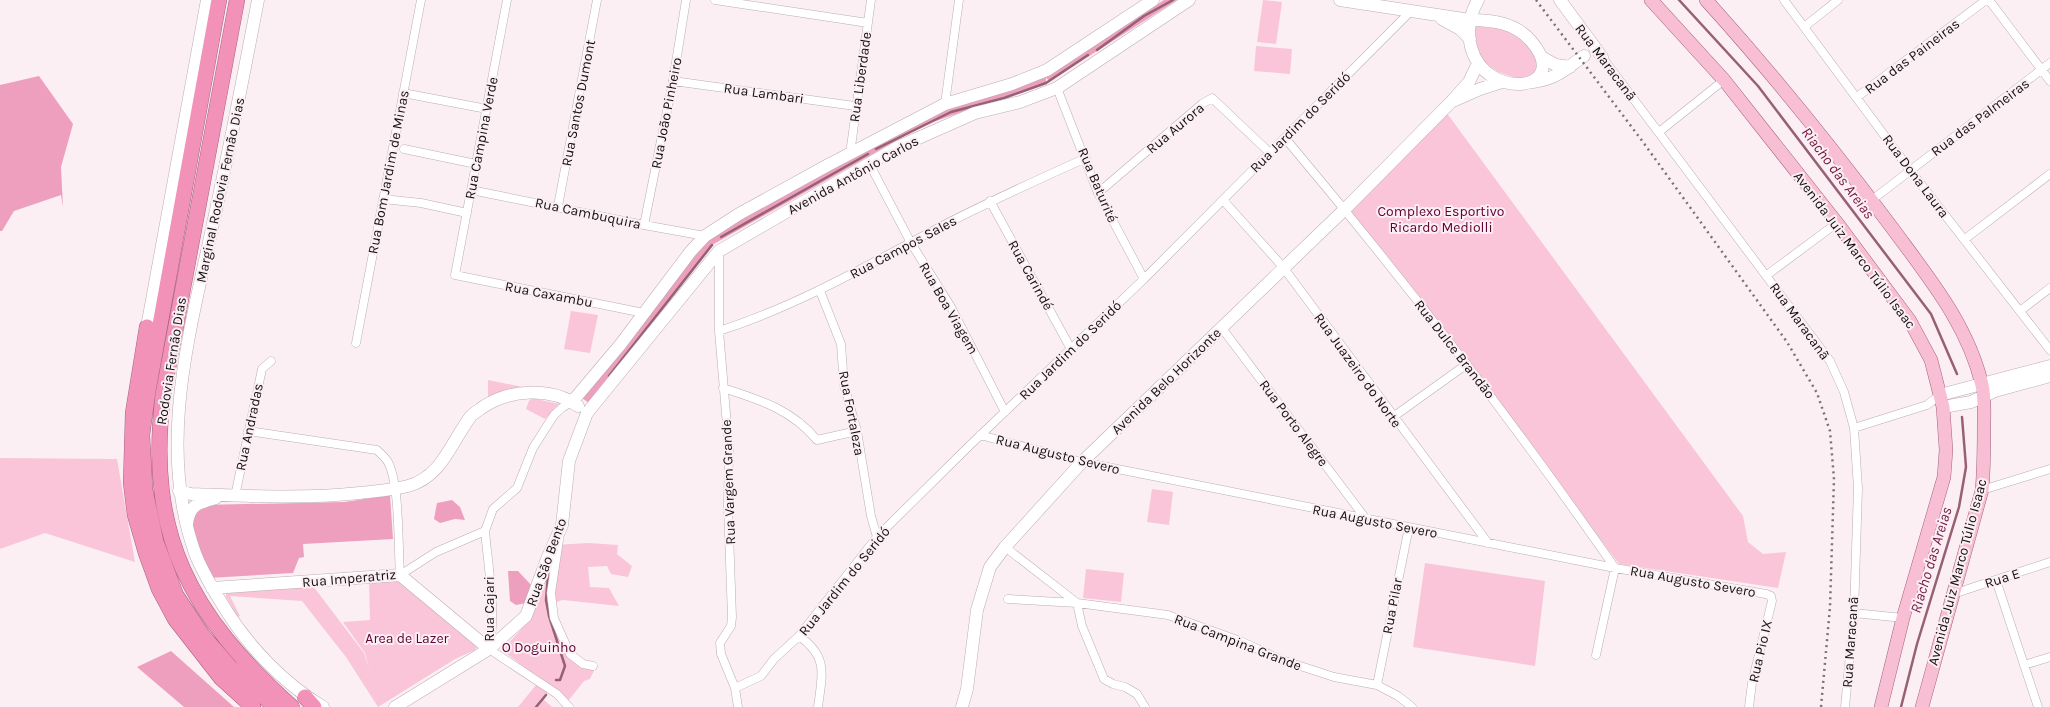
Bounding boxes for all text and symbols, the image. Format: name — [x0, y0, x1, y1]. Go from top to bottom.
street label: Rua das Paineiras — [1862, 15, 1963, 98]
street label: Rua Maracanã — [1571, 21, 1640, 104]
street label: Rua Liberdade — [846, 31, 875, 123]
street label: Rua Santos Dumont — [558, 38, 599, 168]
street label: Rua João Pinheiro — [647, 56, 686, 170]
street label: Rua Jardim do Seridó — [1246, 68, 1354, 176]
street label: Rua Campina Verde — [461, 75, 502, 201]
street label: Rua das Palmeiras — [1928, 75, 2033, 160]
street label: Rua Lambari — [723, 79, 805, 108]
street label: Rua Bom Jardim de Minas — [364, 89, 413, 255]
street label: Marginal Rodovia Fernão Dias — [193, 96, 248, 284]
street label: Rua Aurora — [1143, 99, 1208, 157]
water label: Riacho das Areias — [1798, 124, 1878, 222]
street label: Rua Dona Laura — [1879, 131, 1952, 221]
street label: Avenida Antônio Carlos — [785, 132, 922, 219]
street label: Rua Baturité — [1074, 145, 1121, 225]
street label: Avenida Juiz Marco Túlio Isaac — [1790, 168, 1919, 332]
street label: Rua Cambuquira — [533, 194, 642, 233]
park label: Complexo Esportivo Ricardo Mediolli — [1377, 203, 1505, 236]
street label: Rua Campos Sales — [847, 212, 960, 283]
street label: Rua Carindé — [1004, 237, 1057, 313]
street label: Rua Boa Viagem — [915, 259, 982, 357]
street label: Rua Caxambu — [504, 278, 594, 311]
street label: Rua Maracanã — [1766, 279, 1833, 363]
street label: Rodovia Fernão Dias — [153, 296, 190, 426]
street label: Rua Dulce Brandão — [1411, 296, 1499, 402]
street label: Rua Jardim do Seridó — [1016, 297, 1125, 404]
street label: Rua Juazeiro do Norte — [1310, 309, 1405, 431]
street label: Avenida Belo Horizonte — [1108, 324, 1225, 438]
street label: Rua Fortaleza — [835, 369, 868, 457]
street label: Rua Porto Alegre — [1255, 377, 1332, 470]
street label: Rua Andradas — [232, 382, 267, 472]
street label: Rua Vargem Grande — [718, 419, 739, 545]
street label: Rua Augusto Severo — [994, 431, 1122, 478]
street label: Avenida Juiz Marco Túlio Isaac — [1924, 477, 1991, 667]
street label: Rua Augusto Severo — [1311, 501, 1439, 542]
water label: Riacho das Areias — [1906, 505, 1956, 615]
street label: Rua São Bento — [523, 516, 570, 609]
street label: Rua Jardim do Seridó — [795, 523, 894, 639]
street label: Rua Augusto Severo — [1629, 562, 1757, 601]
street label: Rua E — [1982, 565, 2022, 592]
street label: Rua Imperatriz — [301, 566, 397, 591]
street label: Rua Cajari — [481, 576, 498, 642]
street label: Rua Pilar — [1379, 576, 1406, 636]
street label: Rua Maracanã — [1839, 596, 1862, 688]
street label: Rua Campina Grande — [1172, 610, 1304, 675]
street label: Rua Pio IX — [1745, 618, 1776, 684]
park label: Area de Lazer — [365, 630, 450, 647]
park label: O Doguinho — [502, 639, 576, 656]

